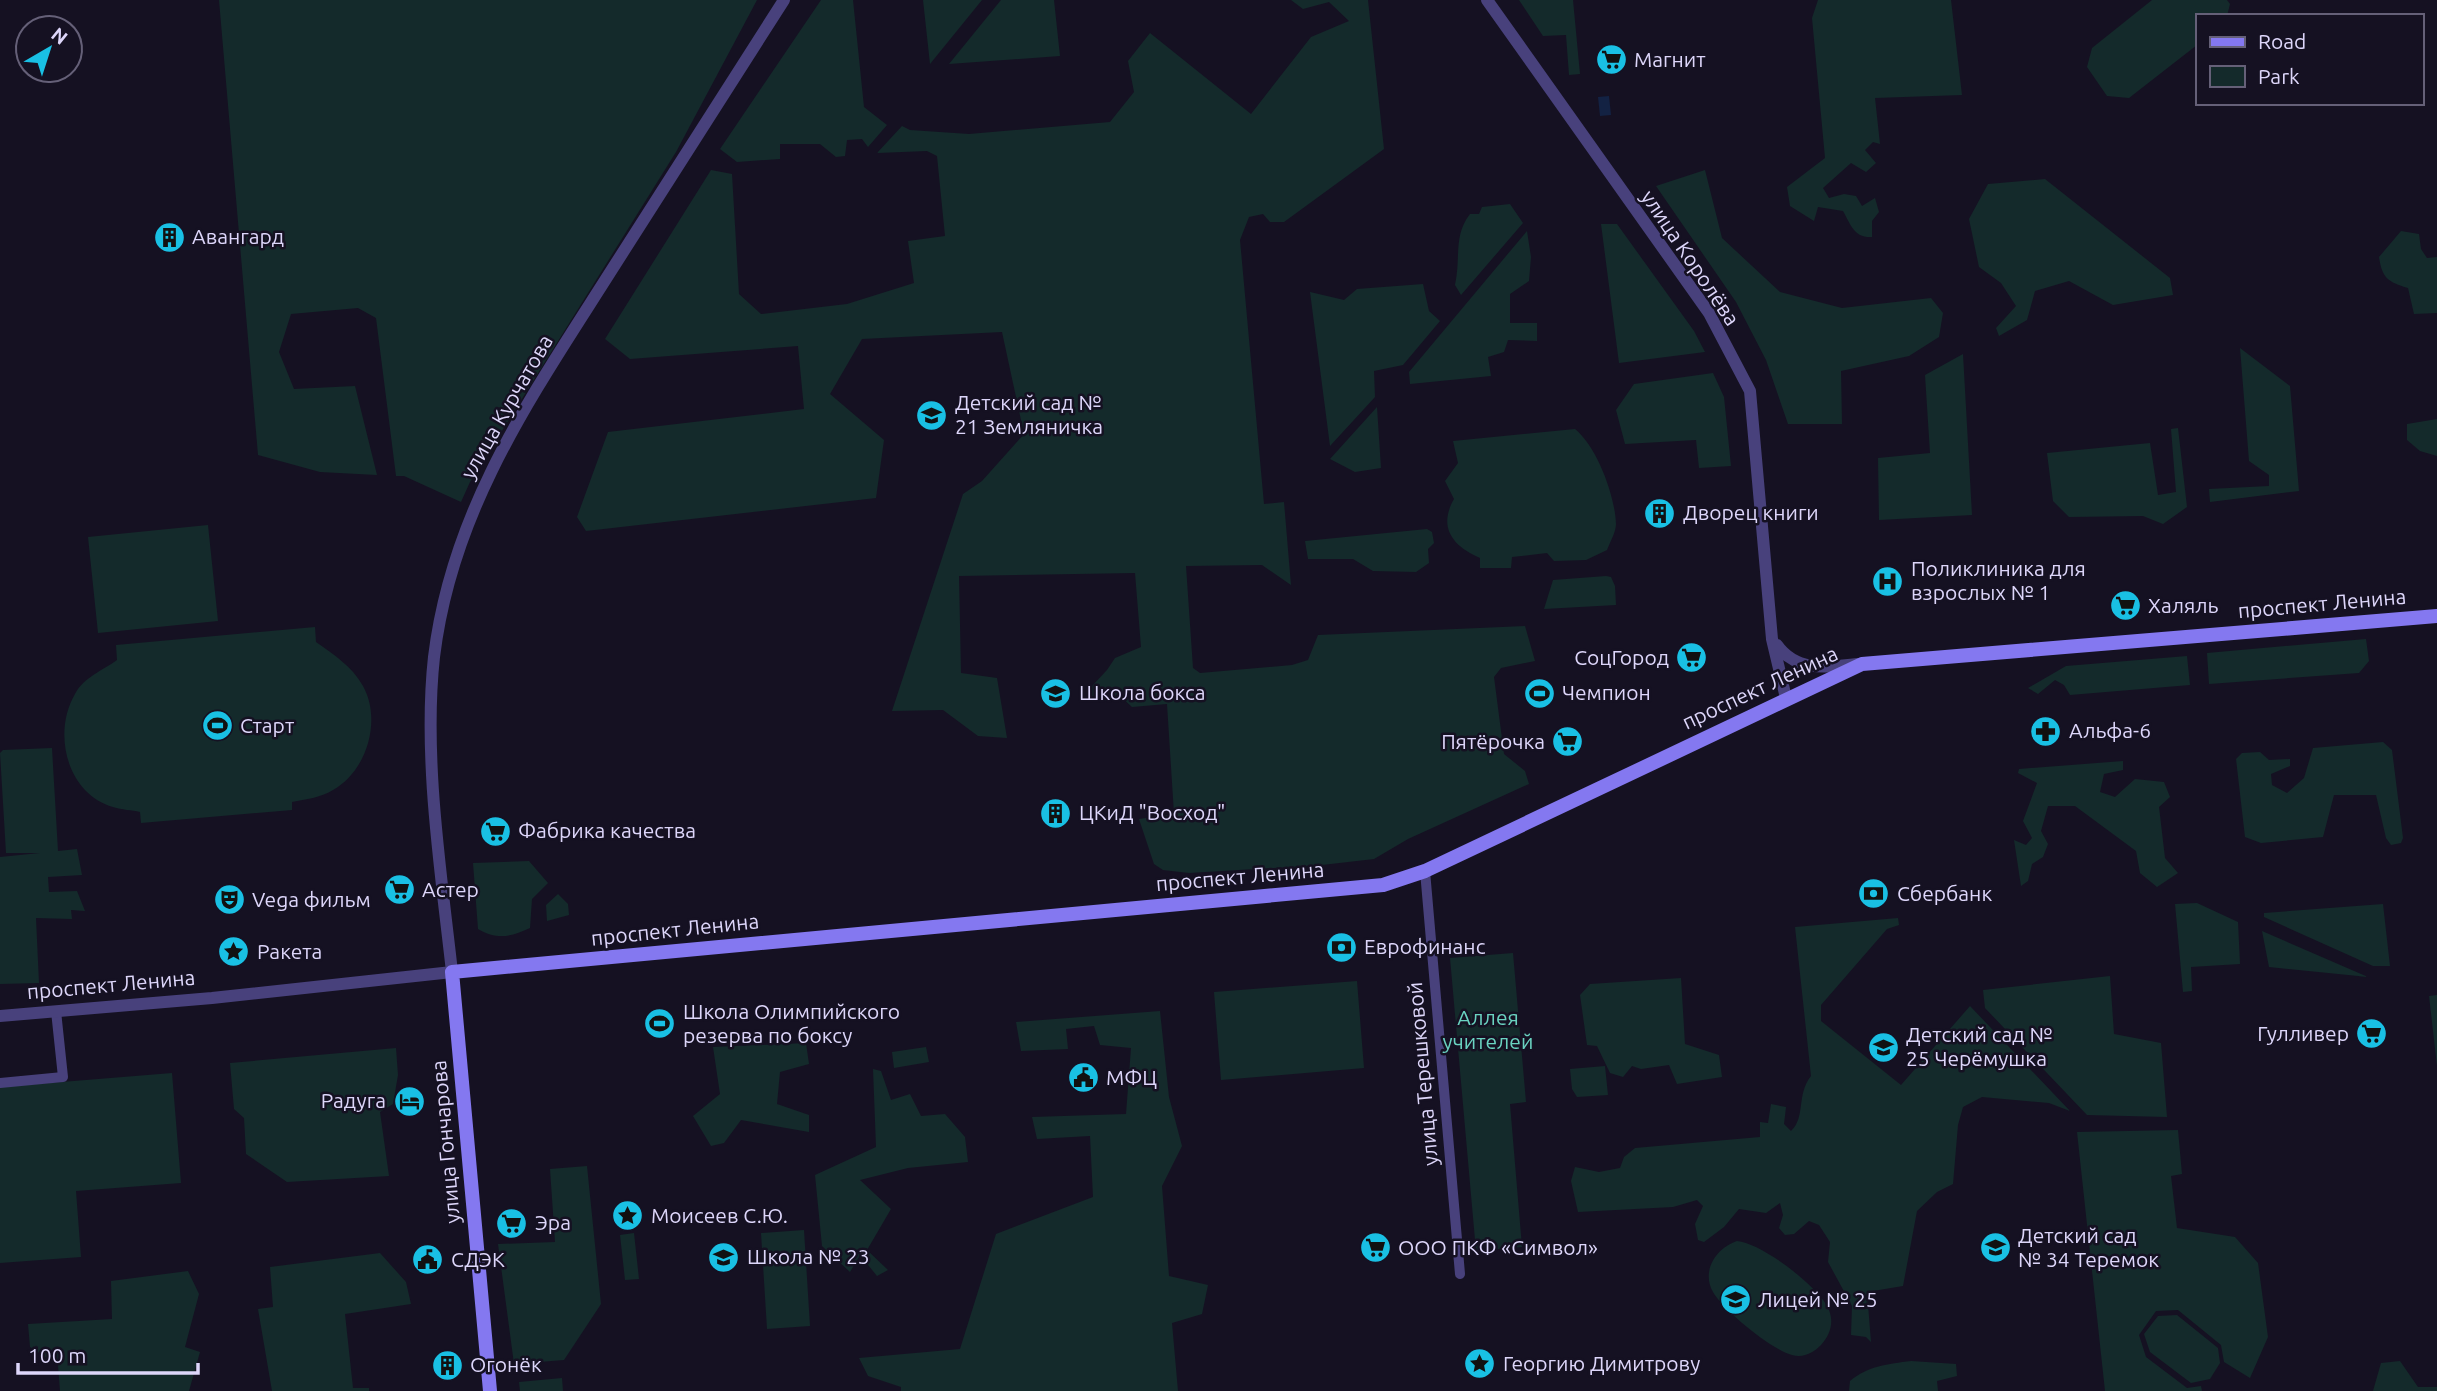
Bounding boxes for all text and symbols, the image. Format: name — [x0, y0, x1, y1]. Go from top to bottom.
north arrow — [14, 14, 84, 84]
legend — [2196, 14, 2423, 105]
text: N — [47, 23, 72, 49]
text: Road — [2258, 29, 2306, 53]
supermarket icon: Магнит — [1594, 43, 1628, 77]
place label: Магнит — [1634, 47, 1706, 71]
text: Park — [2258, 64, 2300, 88]
street label: улица Королёва — [1637, 185, 1745, 330]
building icon: Авангард — [152, 220, 186, 254]
place label: Авангард — [192, 224, 284, 248]
street label: улица Курчатова — [455, 330, 557, 483]
place label: Детский сад № 21 Земляничка — [955, 390, 1103, 438]
school or university icon: Детский сад № 21 Земляничка — [915, 398, 949, 432]
building icon: Дворец книги — [1643, 496, 1677, 530]
place label: Дворец книги — [1683, 500, 1819, 524]
place label: Поликлиника для взрослых № 1 — [1911, 556, 2086, 604]
hospital icon: Поликлиника для взрослых № 1 — [1871, 564, 1905, 598]
street label: проспект Ленина — [2237, 584, 2407, 622]
supermarket icon: Халяль — [2108, 589, 2142, 623]
place label: Халяль — [2148, 593, 2219, 617]
supermarket icon: СоцГород — [1675, 641, 1709, 675]
street label: проспект Ленина — [1678, 641, 1841, 734]
place label: СоцГород — [1574, 645, 1669, 669]
school or university icon: Школа бокса — [1039, 676, 1073, 710]
sports icon: Чемпион — [1522, 676, 1556, 710]
place label: Школа бокса — [1079, 680, 1206, 704]
place label: Чемпион — [1562, 680, 1651, 704]
sports icon: Старт — [200, 709, 234, 743]
place label: Старт — [240, 713, 295, 737]
pharmacy icon: Альфа-6 — [2029, 714, 2063, 748]
place label: Альфа-6 — [2069, 718, 2151, 742]
supermarket icon: Пятёрочка — [1551, 725, 1585, 759]
place label: Пятёрочка — [1441, 729, 1545, 753]
building icon: ЦКиД "Восход" — [1039, 796, 1073, 830]
place label: ЦКиД "Восход" — [1079, 800, 1226, 824]
supermarket icon: Фабрика качества — [478, 814, 512, 848]
place label: Фабрика качества — [518, 818, 696, 842]
street label: проспект Ленина — [1155, 857, 1325, 895]
supermarket icon: Астер — [382, 873, 416, 907]
place label: Астер — [422, 877, 479, 901]
bank icon: Сбербанк — [1857, 877, 1891, 911]
place label: Сбербанк — [1897, 881, 1992, 905]
theatre icon: Vega фильм — [212, 883, 246, 917]
place label: Vega фильм — [252, 887, 371, 911]
street label: проспект Ленина — [590, 908, 760, 950]
bank icon: Еврофинанс — [1324, 930, 1358, 964]
place label: Еврофинанс — [1364, 934, 1486, 958]
place icon: Ракета — [217, 935, 251, 969]
place label: Ракета — [257, 939, 322, 963]
street label: проспект Ленина — [26, 965, 196, 1003]
street label: улица Терешковой — [1402, 981, 1442, 1167]
place label: Школа Олимпийского резерва по боксу — [683, 999, 900, 1047]
park label: Аллея учителей — [1443, 1005, 1533, 1053]
sports icon: Школа Олимпийского резерва по боксу — [643, 1007, 677, 1041]
supermarket icon: Гулливер — [2355, 1017, 2389, 1051]
place label: Гулливер — [2257, 1021, 2349, 1045]
place label: Детский сад № 25 Черёмушка — [1906, 1022, 2053, 1070]
school or university icon: Детский сад № 25 Черёмушка — [1866, 1030, 1900, 1064]
street label: улица Гончарова — [426, 1059, 464, 1225]
public building icon: МФЦ — [1066, 1061, 1100, 1095]
place label: МФЦ — [1106, 1065, 1157, 1089]
hotel icon: Радуга — [392, 1084, 426, 1118]
place label: Радуга — [321, 1088, 386, 1112]
place icon: Моисеев С.Ю. — [611, 1199, 645, 1233]
place label: Моисеев С.Ю. — [651, 1203, 788, 1227]
supermarket icon: Эра — [495, 1206, 529, 1240]
place label: Эра — [535, 1210, 571, 1234]
place label: Детский сад № 34 Теремок — [2018, 1223, 2159, 1271]
supermarket icon: ООО ПКФ «Символ» — [1358, 1231, 1392, 1265]
school or university icon: Детский сад № 34 Теремок — [1978, 1231, 2012, 1265]
place label: ООО ПКФ «Символ» — [1398, 1235, 1598, 1259]
school or university icon: Школа № 23 — [707, 1240, 741, 1274]
public building icon: СДЭК — [411, 1243, 445, 1277]
place label: Школа № 23 — [747, 1244, 870, 1268]
place label: СДЭК — [451, 1247, 505, 1271]
school or university icon: Лицей № 25 — [1718, 1283, 1752, 1317]
place label: Лицей № 25 — [1758, 1287, 1878, 1311]
scale bar — [18, 1332, 198, 1376]
text: 100 m — [28, 1343, 86, 1367]
place icon: Георгию Димитрову — [1463, 1347, 1497, 1381]
building icon: Огонёк — [430, 1348, 464, 1382]
place label: Георгию Димитрову — [1503, 1351, 1700, 1375]
place label: Огонёк — [470, 1352, 542, 1376]

